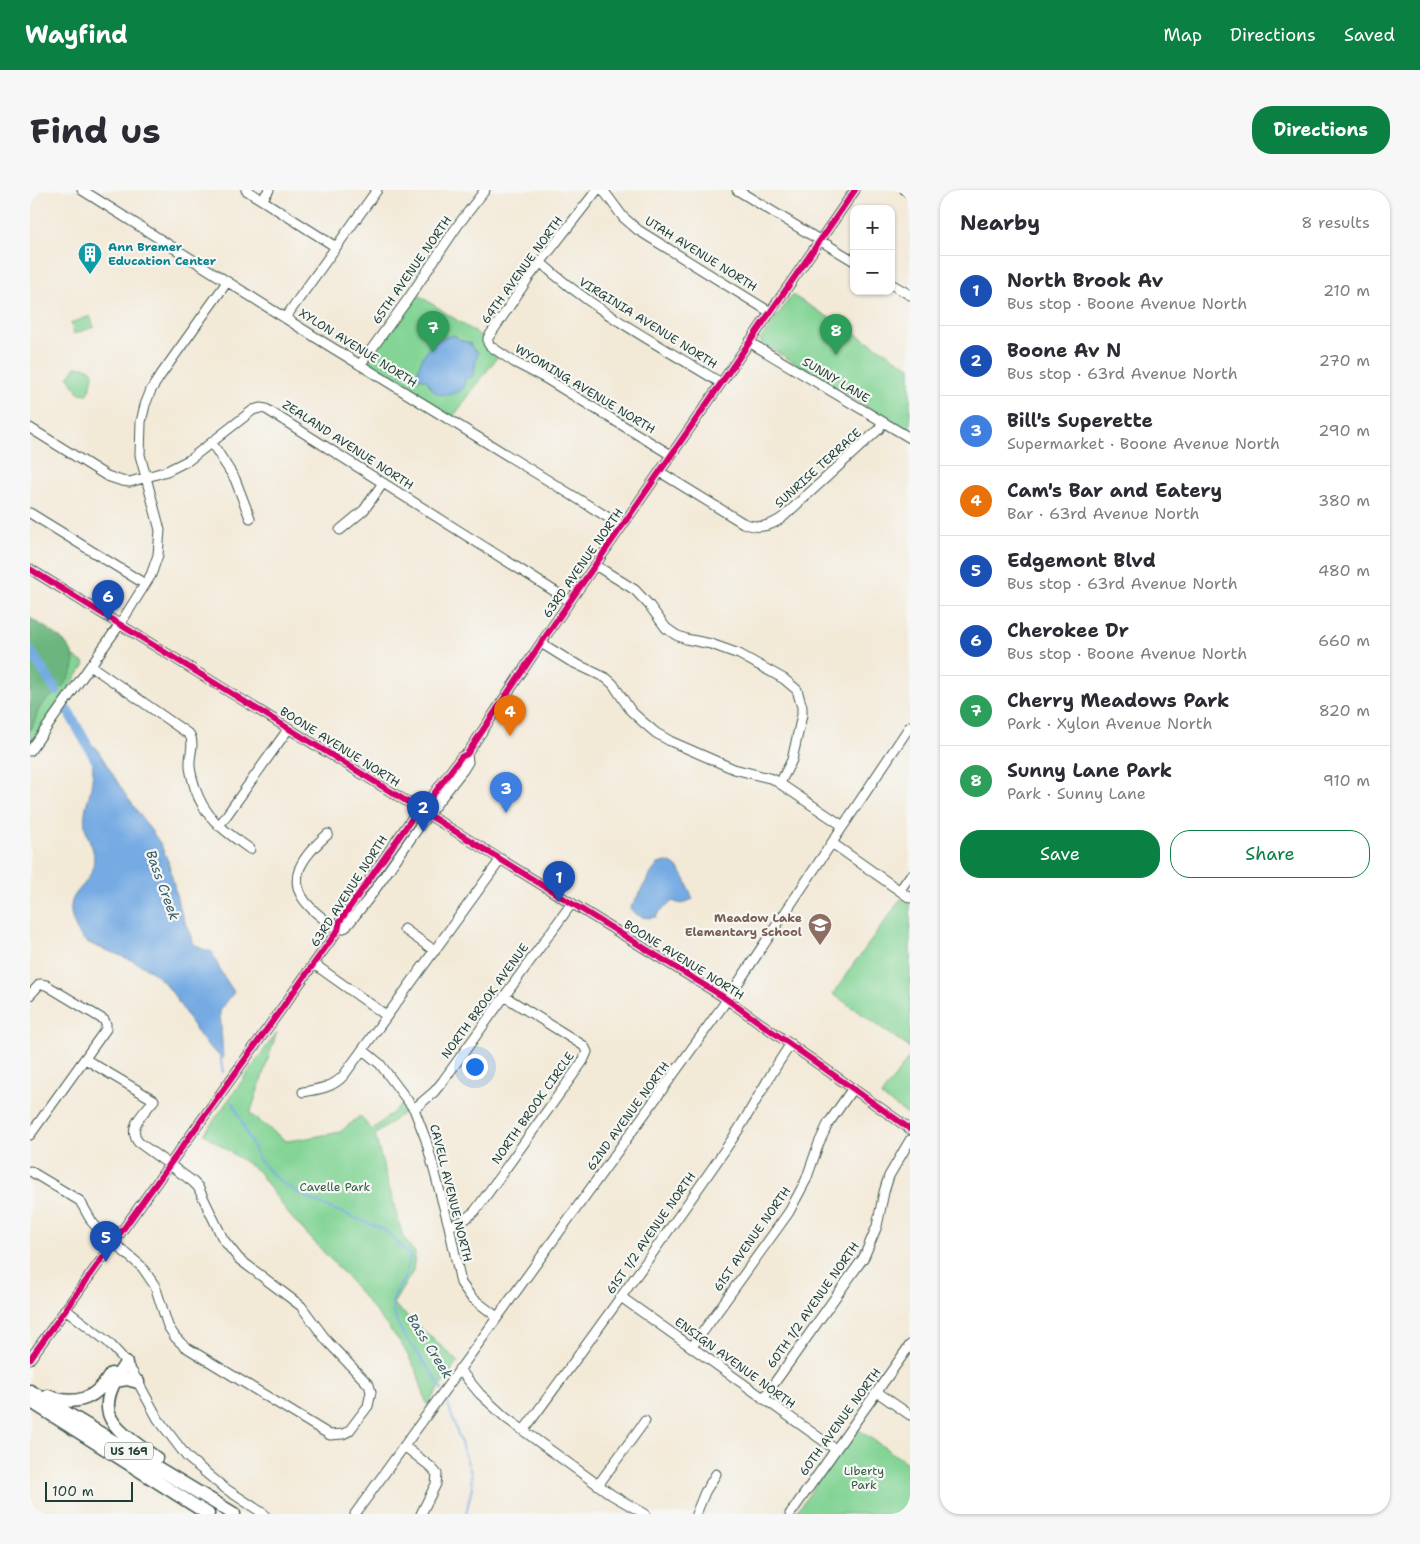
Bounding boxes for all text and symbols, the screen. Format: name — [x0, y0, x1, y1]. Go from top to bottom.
text: Wayfind — [25, 19, 128, 51]
text: Map — [1164, 23, 1202, 47]
text: Directions — [1230, 23, 1316, 47]
text: Saved — [1344, 23, 1395, 47]
button: Directions — [1252, 106, 1390, 154]
text: Find us — [30, 107, 161, 154]
map controls — [850, 205, 895, 295]
button: + — [850, 205, 895, 250]
text: Nearby — [960, 209, 1040, 237]
text: 8 results — [1301, 212, 1370, 233]
street label: 65TH AVENUE NORTH — [369, 213, 456, 327]
street label: 64TH AVENUE NORTH — [477, 213, 567, 327]
street label: UTAH AVENUE NORTH — [642, 213, 760, 295]
place label: Ann Bremer Education Center — [108, 239, 217, 269]
building icon: Ann Bremer Education Center — [77, 241, 103, 275]
button: − — [850, 250, 895, 295]
text: North Brook Av — [1007, 268, 1163, 293]
street label: VIRGINIA AVENUE NORTH — [576, 274, 720, 372]
text: 1 — [972, 280, 980, 301]
text: 210 m — [1323, 280, 1370, 301]
text: Bus stop · Boone Avenue North — [1007, 293, 1247, 314]
street label: XYLON AVENUE NORTH — [296, 305, 420, 391]
pin: 7 — [417, 311, 449, 352]
pin: 8 — [820, 314, 852, 355]
text: Boone Av N — [1007, 338, 1121, 363]
street label: WYOMING AVENUE NORTH — [512, 341, 658, 437]
text: 2 — [970, 350, 982, 371]
text: 270 m — [1319, 350, 1370, 371]
street label: SUNNY LANE — [799, 354, 873, 406]
text: Bus stop · 63rd Avenue North — [1007, 363, 1238, 384]
street label: ZEALAND AVENUE NORTH — [279, 397, 417, 494]
text: Bill's Superette — [1007, 408, 1153, 433]
text: 3 — [970, 420, 982, 441]
text: 290 m — [1318, 420, 1370, 441]
street label: SUNRISE TERRACE — [771, 425, 865, 511]
text: Supermarket · Boone Avenue North — [1007, 433, 1280, 454]
text: Cam's Bar and Eatery — [1007, 478, 1222, 503]
text: 4 — [970, 490, 982, 511]
text: 380 m — [1318, 490, 1370, 511]
text: Bar · 63rd Avenue North — [1007, 503, 1200, 524]
street label: 63RD AVENUE NORTH — [539, 505, 627, 621]
text: Edgemont Blvd — [1007, 548, 1156, 573]
text: 5 — [971, 560, 981, 581]
text: 480 m — [1318, 560, 1370, 581]
text: Bus stop · 63rd Avenue North — [1007, 573, 1238, 594]
pin: 6 — [92, 580, 124, 621]
text: Cherokee Dr — [1007, 618, 1129, 643]
text: 6 — [970, 630, 982, 651]
text: 660 m — [1318, 630, 1370, 651]
text: Bus stop · Boone Avenue North — [1007, 643, 1247, 664]
text: Cherry Meadows Park — [1007, 688, 1229, 713]
pin: 4 — [494, 695, 526, 736]
text: 7 — [970, 700, 982, 721]
text: 820 m — [1319, 700, 1370, 721]
street label: BOONE AVENUE NORTH — [277, 703, 403, 791]
text: Park · Xylon Avenue North — [1007, 713, 1212, 734]
text: Sunny Lane Park — [1007, 758, 1172, 783]
text: 8 — [970, 770, 982, 791]
text: 910 m — [1323, 770, 1370, 791]
pin: 3 — [490, 772, 522, 813]
text: Park · Sunny Lane — [1007, 783, 1146, 804]
pin: 2 — [407, 791, 439, 832]
button: Save — [960, 830, 1160, 878]
button: Share — [1170, 830, 1370, 878]
street label: 63RD AVENUE NORTH — [307, 832, 391, 950]
water label: Bass Creek — [142, 847, 184, 923]
pin: 1 — [543, 861, 575, 902]
place label: Meadow Lake Elementary School — [685, 910, 802, 940]
school or university icon: Meadow Lake Elementary School — [807, 912, 833, 946]
street label: BOONE AVENUE NORTH — [621, 916, 747, 1004]
street label: NORTH BROOK AVENUE — [438, 940, 532, 1062]
street label: NORTH BROOK CIRCLE — [488, 1049, 578, 1167]
your location — [462, 1054, 488, 1080]
street label: 62ND AVENUE NORTH — [583, 1058, 673, 1174]
street label: CAVELL AVENUE NORTH — [426, 1123, 476, 1264]
street label: 61ST 1/2 AVENUE NORTH — [603, 1169, 699, 1297]
park label: Cavelle Park — [300, 1179, 371, 1195]
street label: 61ST AVENUE NORTH — [710, 1183, 794, 1294]
pin: 5 — [90, 1221, 122, 1262]
street label: 60TH 1/2 AVENUE NORTH — [763, 1238, 863, 1371]
water label: Bass Creek — [403, 1310, 457, 1382]
street label: ENSIGN AVENUE NORTH — [671, 1314, 799, 1412]
street label: 60TH AVENUE NORTH — [795, 1365, 885, 1479]
road number: US 169 — [105, 1442, 153, 1460]
park label: Liberty Park — [844, 1463, 884, 1493]
scale bar — [45, 1479, 132, 1502]
text: 100 m — [52, 1482, 94, 1500]

